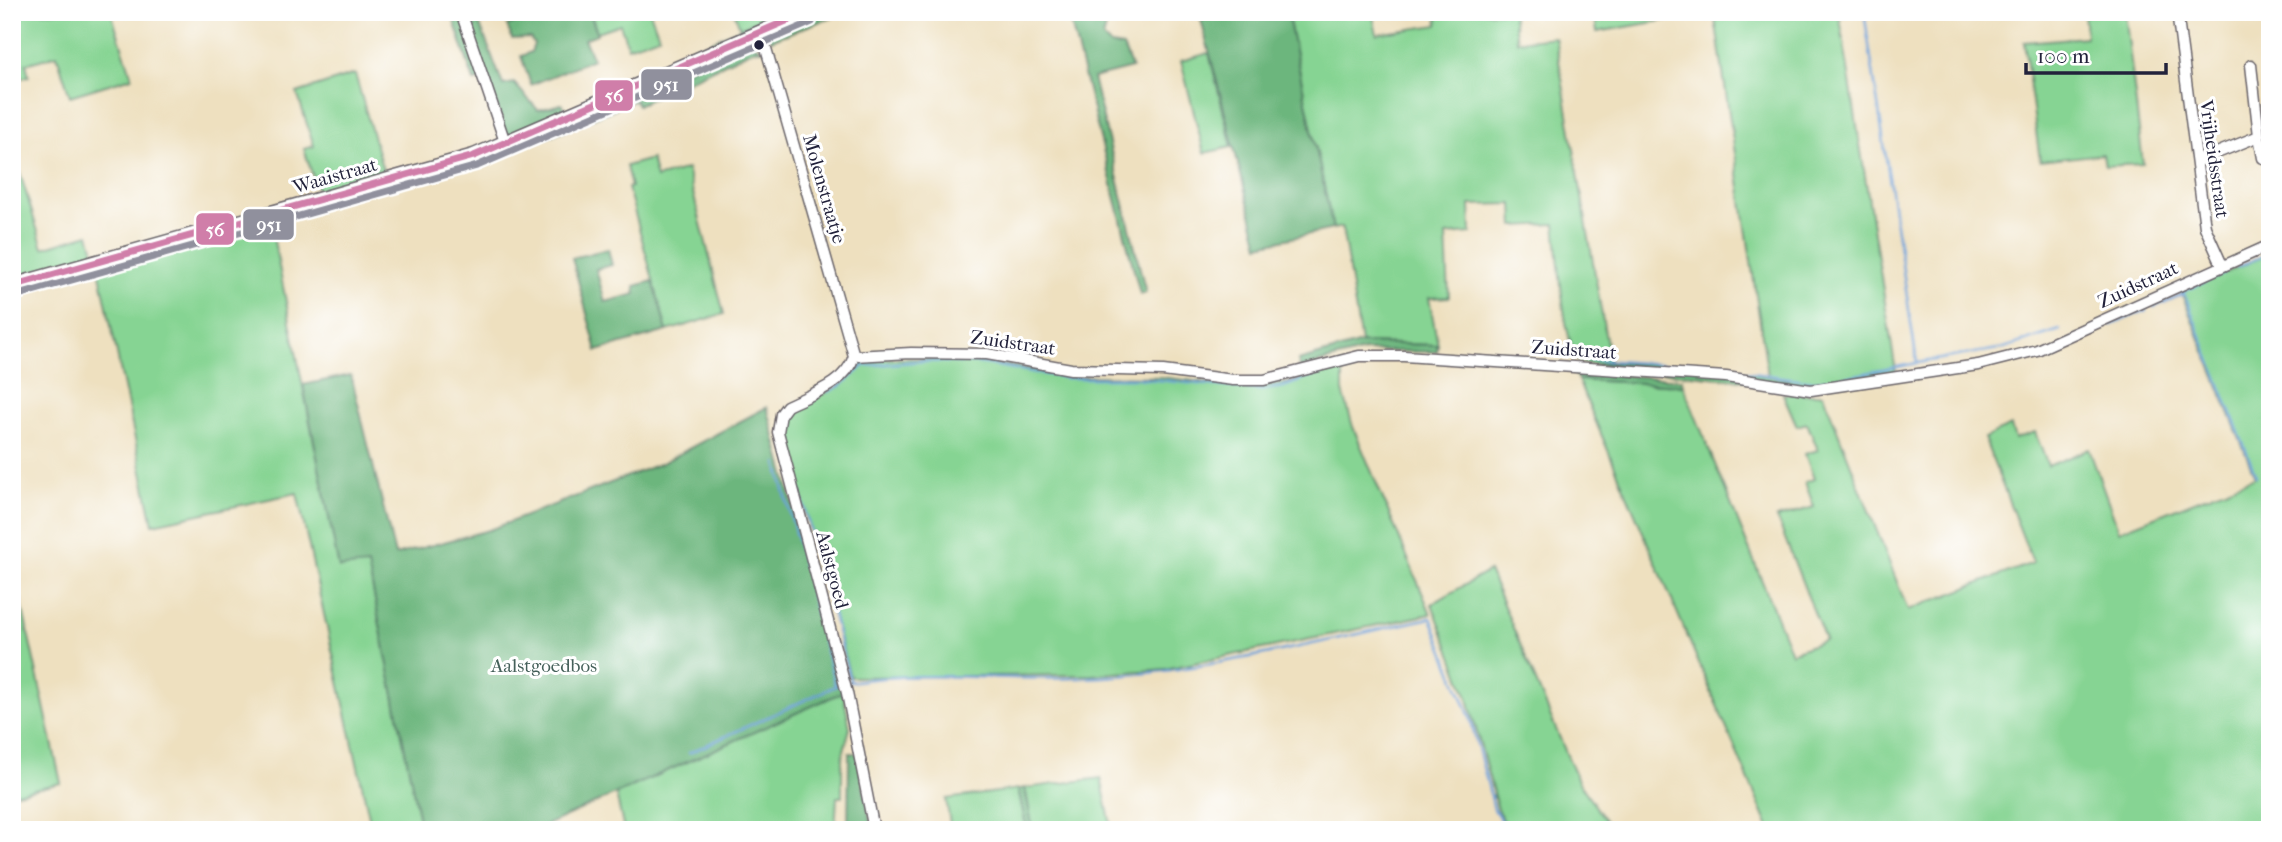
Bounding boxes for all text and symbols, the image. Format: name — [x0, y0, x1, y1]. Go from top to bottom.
scale bar — [2026, 32, 2166, 76]
unlabelled marker — [752, 38, 766, 52]
text: 100 m — [2037, 44, 2090, 68]
line badge: 951 — [640, 68, 693, 101]
text: 951 — [653, 74, 678, 96]
line badge: 56 — [594, 79, 634, 112]
text: 56 — [605, 85, 624, 107]
street label: Vrijheidsstraat — [2195, 98, 2233, 220]
street label: Molenstraatje — [798, 132, 850, 246]
street label: Waaistraat — [289, 153, 380, 199]
line badge: 951 — [242, 208, 295, 241]
line badge: 56 — [195, 212, 235, 246]
text: 951 — [256, 214, 281, 236]
text: 56 — [206, 219, 225, 241]
street label: Zuidstraat — [2095, 257, 2182, 313]
street label: Zuidstraat — [969, 326, 1057, 360]
street label: Zuidstraat — [1531, 336, 1618, 364]
street label: Aalstgoed — [811, 528, 853, 612]
park label: Aalstgoedbos — [490, 655, 597, 677]

